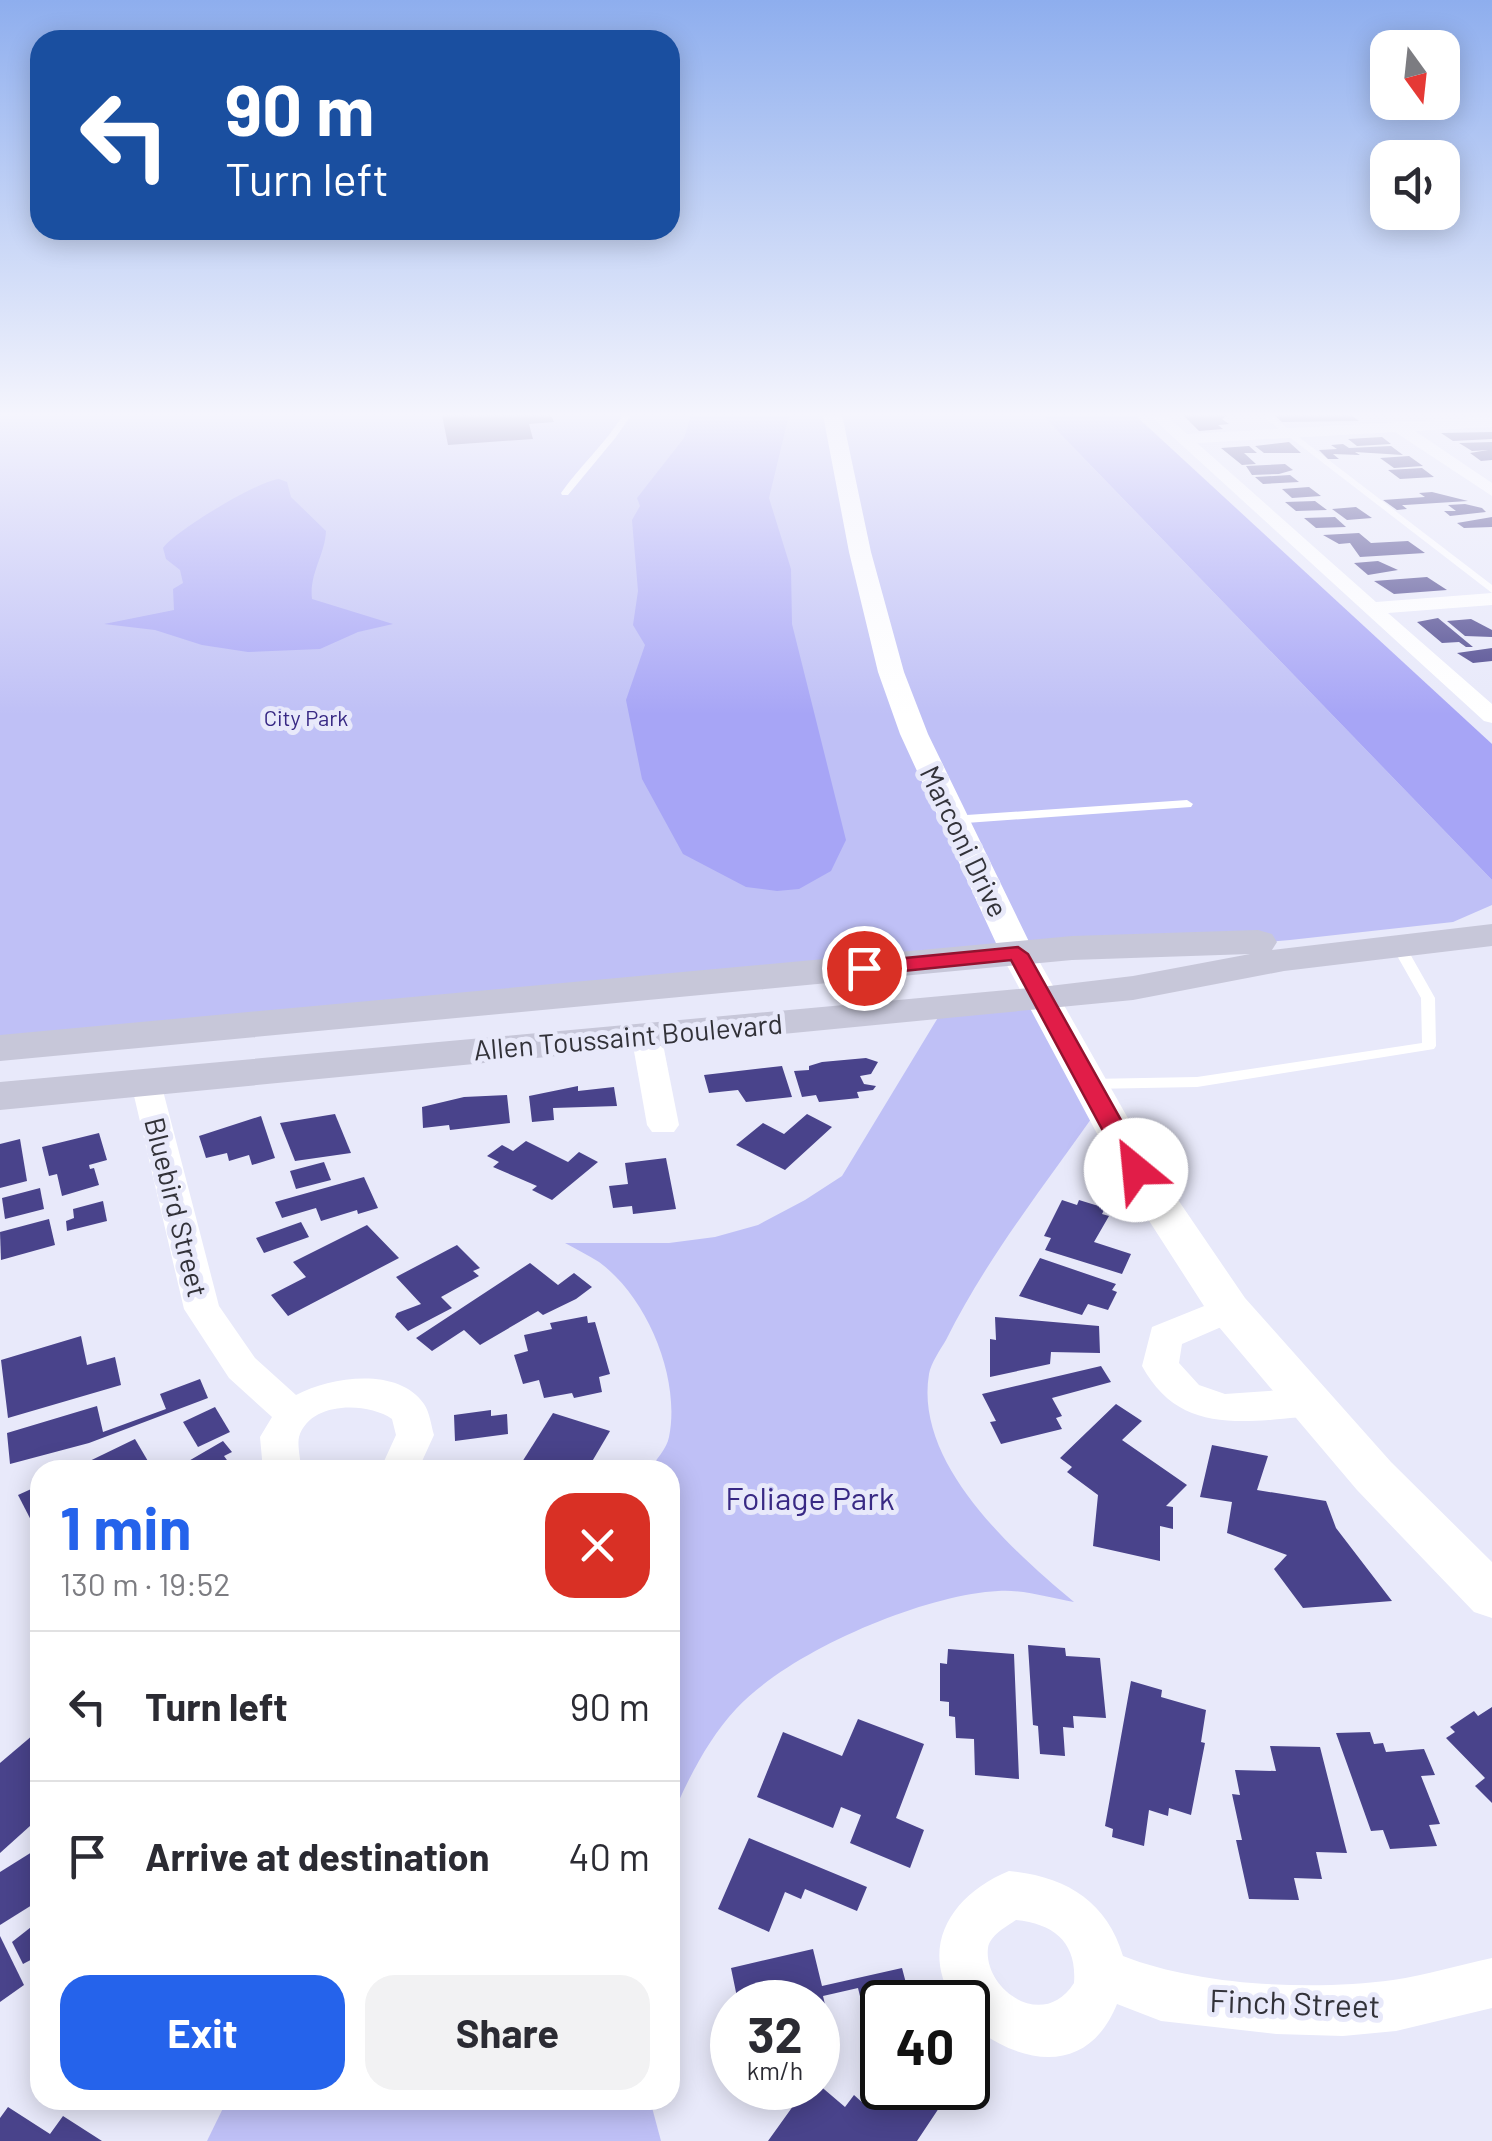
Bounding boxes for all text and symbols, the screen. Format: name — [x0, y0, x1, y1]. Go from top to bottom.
north arrow — [1370, 30, 1460, 120]
map controls — [1370, 30, 1460, 230]
text: 90 m — [225, 66, 375, 150]
icon: left — [60, 70, 190, 200]
button: sound — [1370, 140, 1460, 230]
text: Turn left — [225, 151, 389, 205]
park label: City Park — [264, 704, 348, 730]
street label: Marconi Drive — [914, 760, 1016, 922]
pin — [822, 926, 907, 1011]
icon: arrive — [837, 941, 892, 996]
street label: Allen Toussaint Boulevard — [472, 1006, 784, 1066]
street label: Bluebird Street — [138, 1114, 216, 1300]
position arrow — [1084, 1118, 1188, 1222]
park label: Foliage Park — [725, 1478, 895, 1516]
text: 1 min — [60, 1490, 191, 1562]
button: close — [545, 1493, 650, 1598]
text: 130 m · 19:52 — [60, 1564, 230, 1602]
icon: left — [60, 1679, 115, 1734]
text: Turn left — [145, 1683, 288, 1729]
text: 90 m — [570, 1683, 650, 1729]
icon: arrive — [60, 1829, 115, 1884]
text: Arrive at destination — [145, 1833, 490, 1879]
text: 40 m — [569, 1833, 650, 1879]
button: Exit — [60, 1975, 345, 2090]
button: Share — [365, 1975, 650, 2090]
speed limit sign: 40 — [860, 1980, 990, 2110]
street label: Finch Street — [1209, 1980, 1381, 2024]
text: 32 — [747, 2003, 802, 2063]
text: km/h — [747, 2055, 803, 2085]

